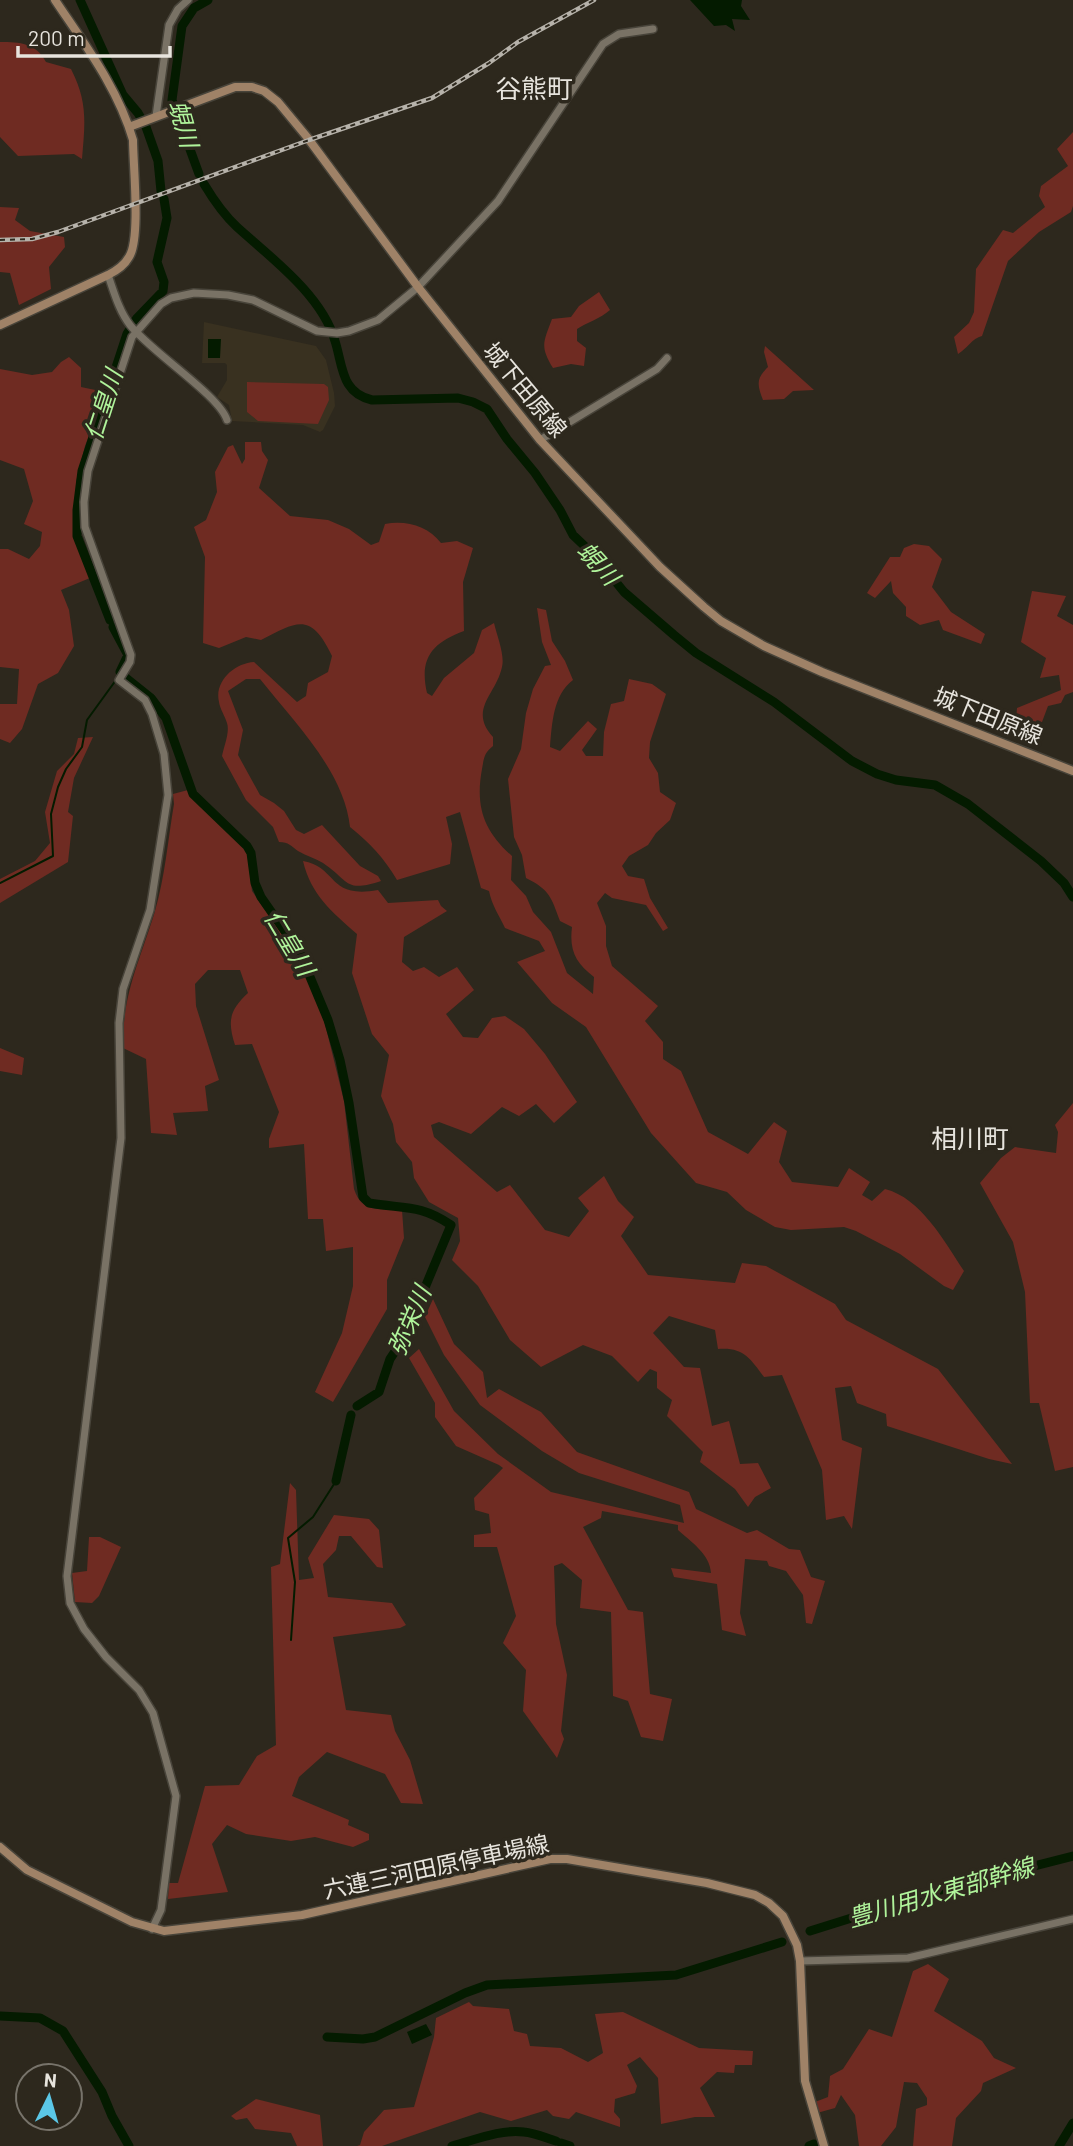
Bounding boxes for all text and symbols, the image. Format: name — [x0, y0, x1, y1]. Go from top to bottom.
scale bar — [18, 14, 170, 58]
text: 200 m — [28, 25, 85, 50]
district label: 谷熊町 — [495, 72, 573, 103]
water label: 蜆川 — [164, 97, 206, 154]
street label: 城下田原線 — [478, 336, 573, 442]
water label: 仁皇川 — [78, 363, 128, 443]
water label: 蜆川 — [572, 535, 628, 593]
street label: 城下田原線 — [930, 681, 1047, 750]
water label: 仁皇川 — [259, 904, 323, 983]
district label: 相川町 — [931, 1122, 1009, 1153]
water label: 弥栄川 — [381, 1279, 437, 1359]
street label: 六連三河田原停車場線 — [320, 1828, 551, 1904]
water label: 豊川用水東部幹線 — [844, 1850, 1040, 1932]
north arrow — [14, 2062, 84, 2132]
text: N — [43, 2068, 58, 2092]

